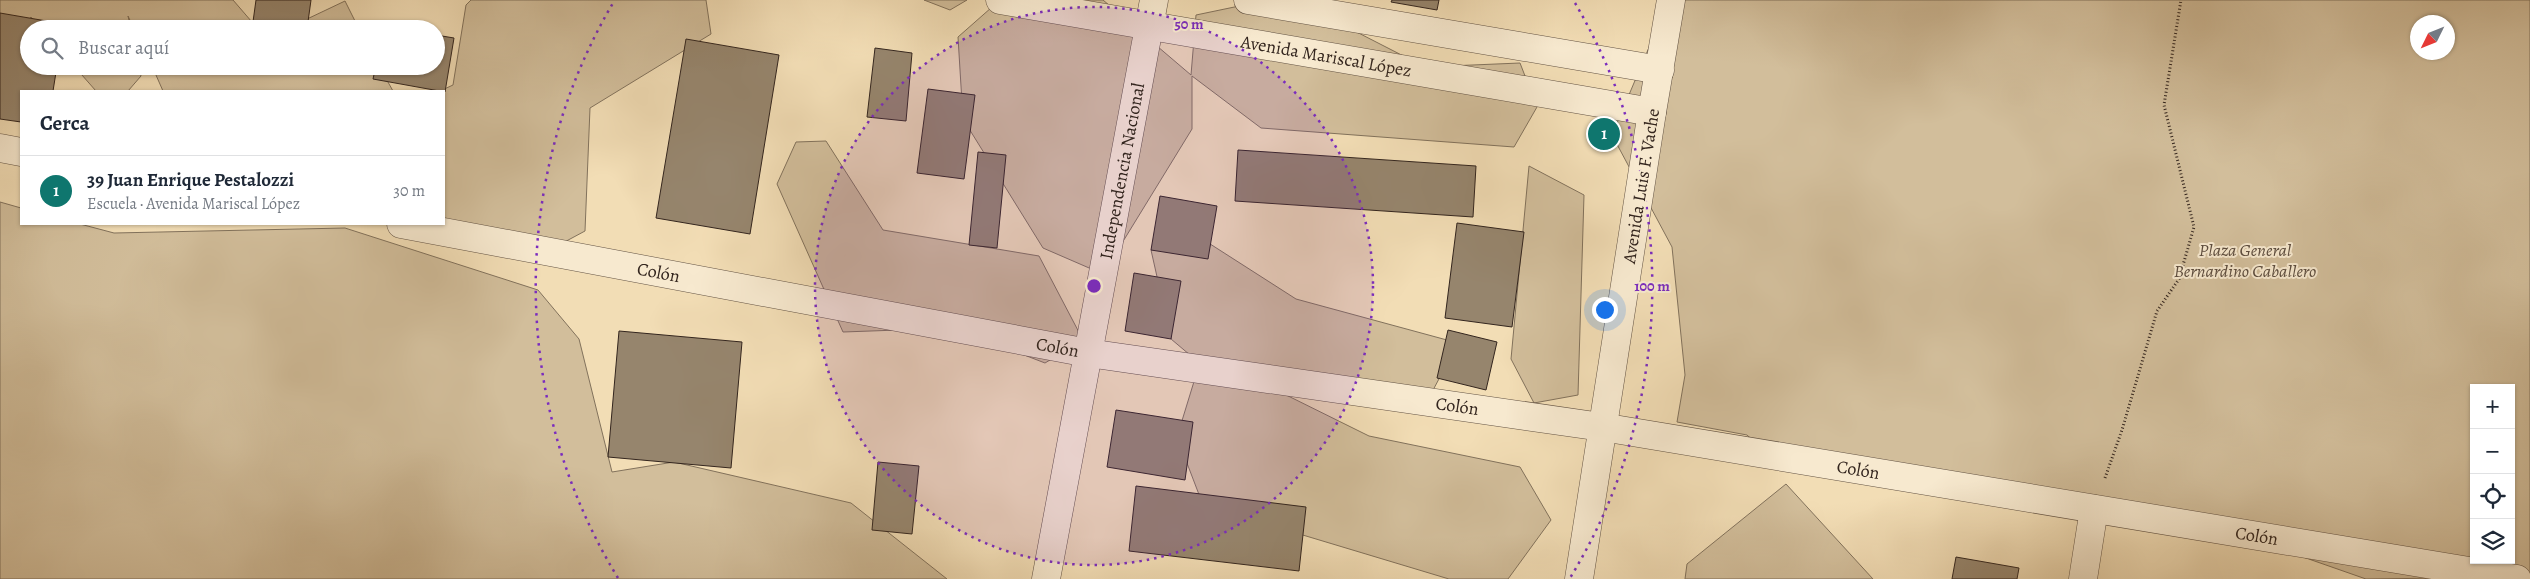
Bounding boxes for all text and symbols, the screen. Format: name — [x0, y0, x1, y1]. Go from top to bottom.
text: 50 m — [1174, 14, 1204, 34]
north arrow — [2410, 15, 2455, 60]
search box — [20, 20, 445, 75]
street label: Avenida Mariscal López — [1238, 29, 1414, 83]
icon: search — [38, 34, 66, 62]
text: Buscar aquí — [78, 35, 169, 61]
street label: Independencia Nacional — [1094, 80, 1150, 261]
street label: Avenida Luis F. Vache — [1617, 107, 1665, 266]
text: Cerca — [40, 109, 90, 137]
pin: 1 — [1588, 115, 1620, 153]
text: 39 Juan Enrique Pestalozzi — [87, 167, 294, 193]
text: 1 — [53, 180, 59, 202]
text: 30 m — [393, 180, 425, 202]
text: Escuela · Avenida Mariscal López — [87, 193, 300, 215]
park label: Plaza General Bernardino Caballero — [2174, 238, 2316, 283]
street label: Colón — [635, 257, 682, 288]
text: 100 m — [1634, 276, 1670, 296]
centre of rings — [1085, 277, 1103, 295]
your location — [1592, 297, 1618, 323]
street label: Colón — [1034, 332, 1081, 363]
map controls — [2470, 384, 2515, 564]
button: + — [2470, 384, 2515, 429]
street label: Colón — [1434, 391, 1480, 421]
button: − — [2470, 429, 2515, 474]
street label: Colón — [1835, 454, 1882, 485]
button: locate — [2470, 474, 2515, 519]
button: layers — [2470, 519, 2515, 564]
street label: Colón — [2233, 520, 2280, 551]

